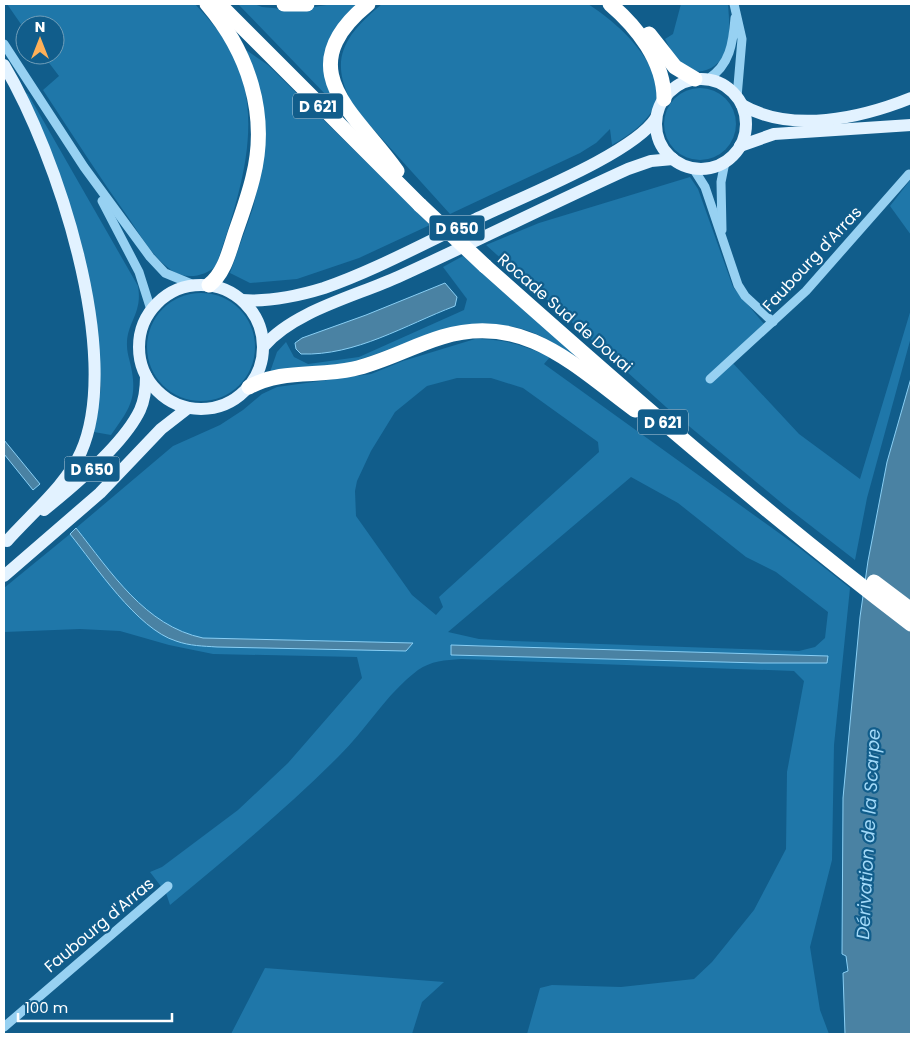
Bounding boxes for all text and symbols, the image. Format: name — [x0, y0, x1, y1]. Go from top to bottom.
north arrow — [15, 15, 65, 65]
text: N — [35, 17, 45, 37]
road number: D 621 — [293, 94, 343, 118]
street label: Faubourg d'Arras — [757, 201, 867, 317]
road number: D 650 — [430, 216, 484, 240]
street label: Rocade Sud de Douai — [493, 248, 637, 378]
road number: D 621 — [638, 410, 688, 434]
road number: D 650 — [64, 456, 120, 482]
water label: Dérivation de la Scarpe — [850, 728, 886, 940]
street label: Faubourg d'Arras — [39, 872, 159, 978]
scale bar — [18, 990, 171, 1022]
text: 100 m — [25, 997, 68, 1018]

